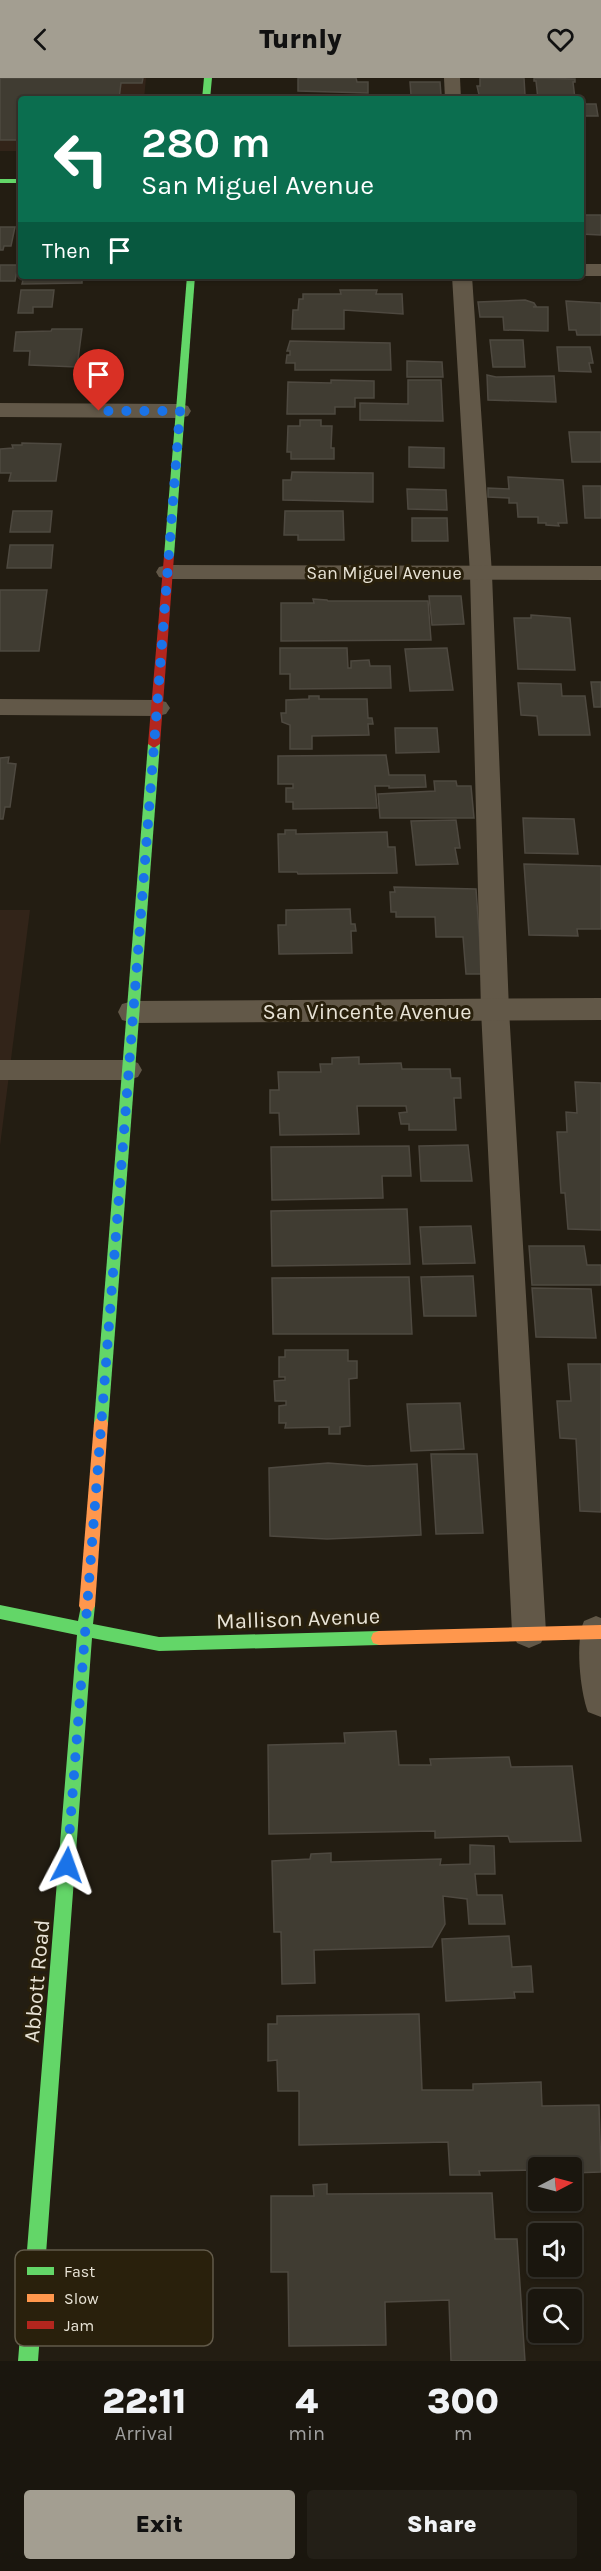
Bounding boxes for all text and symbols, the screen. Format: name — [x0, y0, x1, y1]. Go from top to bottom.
icon: back — [24, 23, 57, 56]
text: Turnly — [259, 23, 342, 55]
icon: heart — [544, 23, 577, 56]
text: 280 m — [141, 118, 271, 168]
icon: left — [42, 120, 120, 198]
text: San Miguel Avenue — [141, 169, 374, 201]
icon: arrive — [103, 234, 136, 267]
text: Then — [42, 238, 91, 264]
pin — [73, 349, 124, 411]
icon: arrive — [82, 358, 115, 391]
street label: San Miguel Avenue — [306, 562, 462, 584]
street label: San Vincente Avenue — [262, 999, 472, 1025]
street label: Mallison Avenue — [216, 1603, 380, 1635]
position arrow — [35, 1833, 99, 1897]
street label: Abbott Road — [19, 1919, 55, 2044]
north arrow — [528, 2157, 582, 2211]
map controls — [528, 2157, 582, 2343]
button: sound — [528, 2223, 582, 2277]
legend — [15, 2250, 213, 2346]
text: Fast — [64, 2262, 95, 2281]
text: Slow — [64, 2289, 99, 2308]
button: search — [528, 2289, 582, 2343]
text: Jam — [64, 2316, 94, 2335]
text: 22:11 — [102, 2380, 186, 2422]
text: 4 — [295, 2380, 318, 2422]
text: 300 — [427, 2380, 499, 2422]
text: Arrival — [115, 2422, 173, 2445]
text: min — [288, 2422, 325, 2445]
text: m — [454, 2422, 472, 2445]
button: Exit — [24, 2490, 295, 2559]
button: Share — [307, 2490, 577, 2559]

